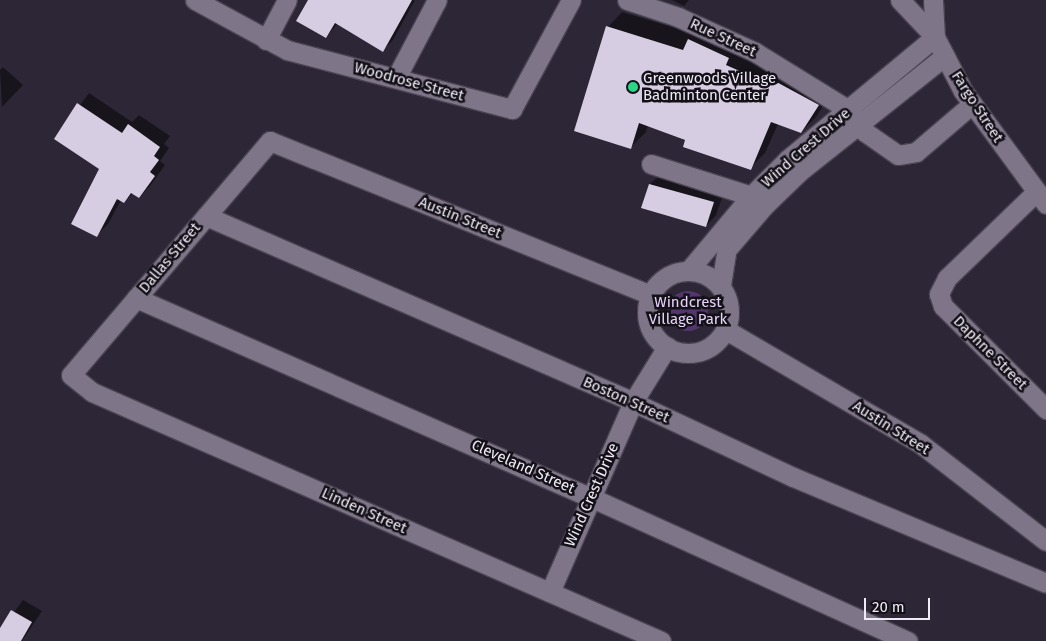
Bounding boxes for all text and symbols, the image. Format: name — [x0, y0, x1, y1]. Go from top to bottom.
street label: Rue Street — [687, 15, 759, 61]
street label: Woodrose Street — [352, 59, 466, 105]
street label: Fargo Street — [947, 68, 1007, 146]
place label: Greenwoods Village Badminton Center — [643, 69, 776, 104]
marker: Greenwoods Village Badminton Center — [627, 81, 639, 93]
street label: Wind Crest Drive — [758, 105, 854, 191]
street label: Austin Street — [416, 193, 504, 243]
street label: Dallas Street — [135, 219, 205, 297]
park label: Windcrest Village Park — [649, 293, 727, 328]
street label: Daphne Street — [949, 312, 1031, 394]
street label: Boston Street — [580, 373, 672, 427]
street label: Austin Street — [849, 397, 933, 459]
street label: Cleveland Street — [469, 436, 577, 498]
street label: Wind Crest Drive — [561, 440, 623, 550]
street label: Linden Street — [319, 484, 409, 538]
scale bar — [866, 588, 932, 620]
text: 20 m — [872, 598, 905, 616]

